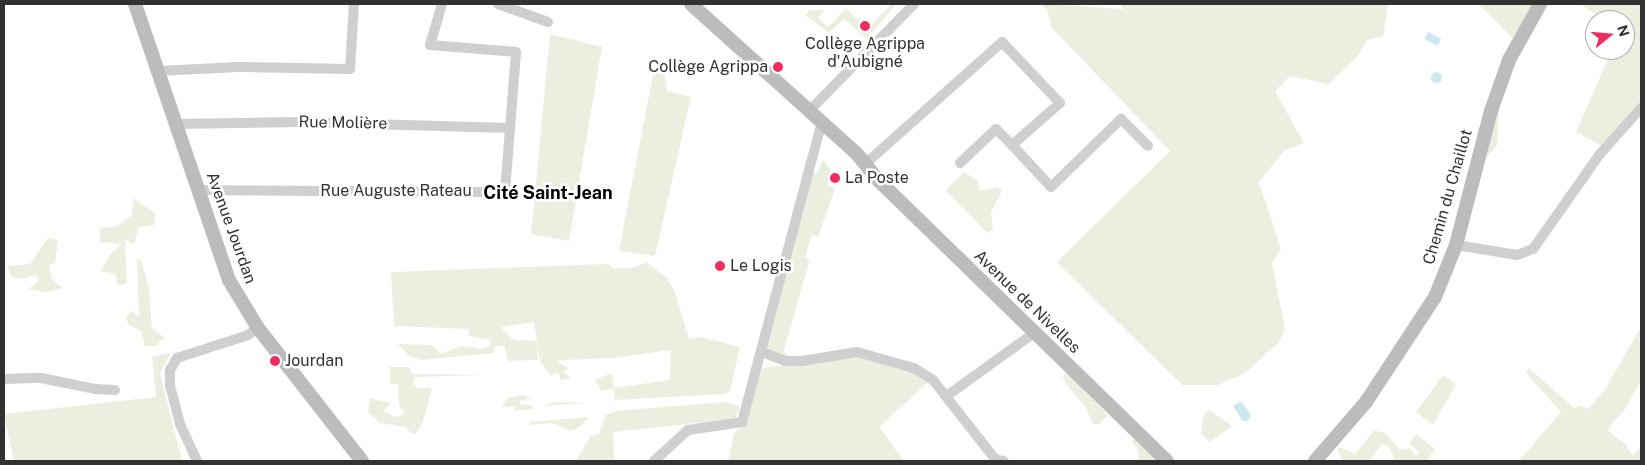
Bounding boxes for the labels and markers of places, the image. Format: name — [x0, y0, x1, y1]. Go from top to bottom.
marker: Collège Agrippa d'Aubigné — [859, 20, 871, 32]
place label: Collège Agrippa d'Aubigné — [805, 34, 925, 72]
place label: Collège Agrippa — [648, 57, 768, 77]
marker: Collège Agrippa — [772, 61, 784, 73]
place label: La Poste — [845, 168, 909, 188]
marker: La Poste — [829, 172, 841, 184]
place label: Le Logis — [730, 256, 792, 276]
marker: Le Logis — [714, 260, 726, 272]
place label: Jourdan — [285, 351, 343, 371]
marker: Jourdan — [269, 355, 281, 367]

